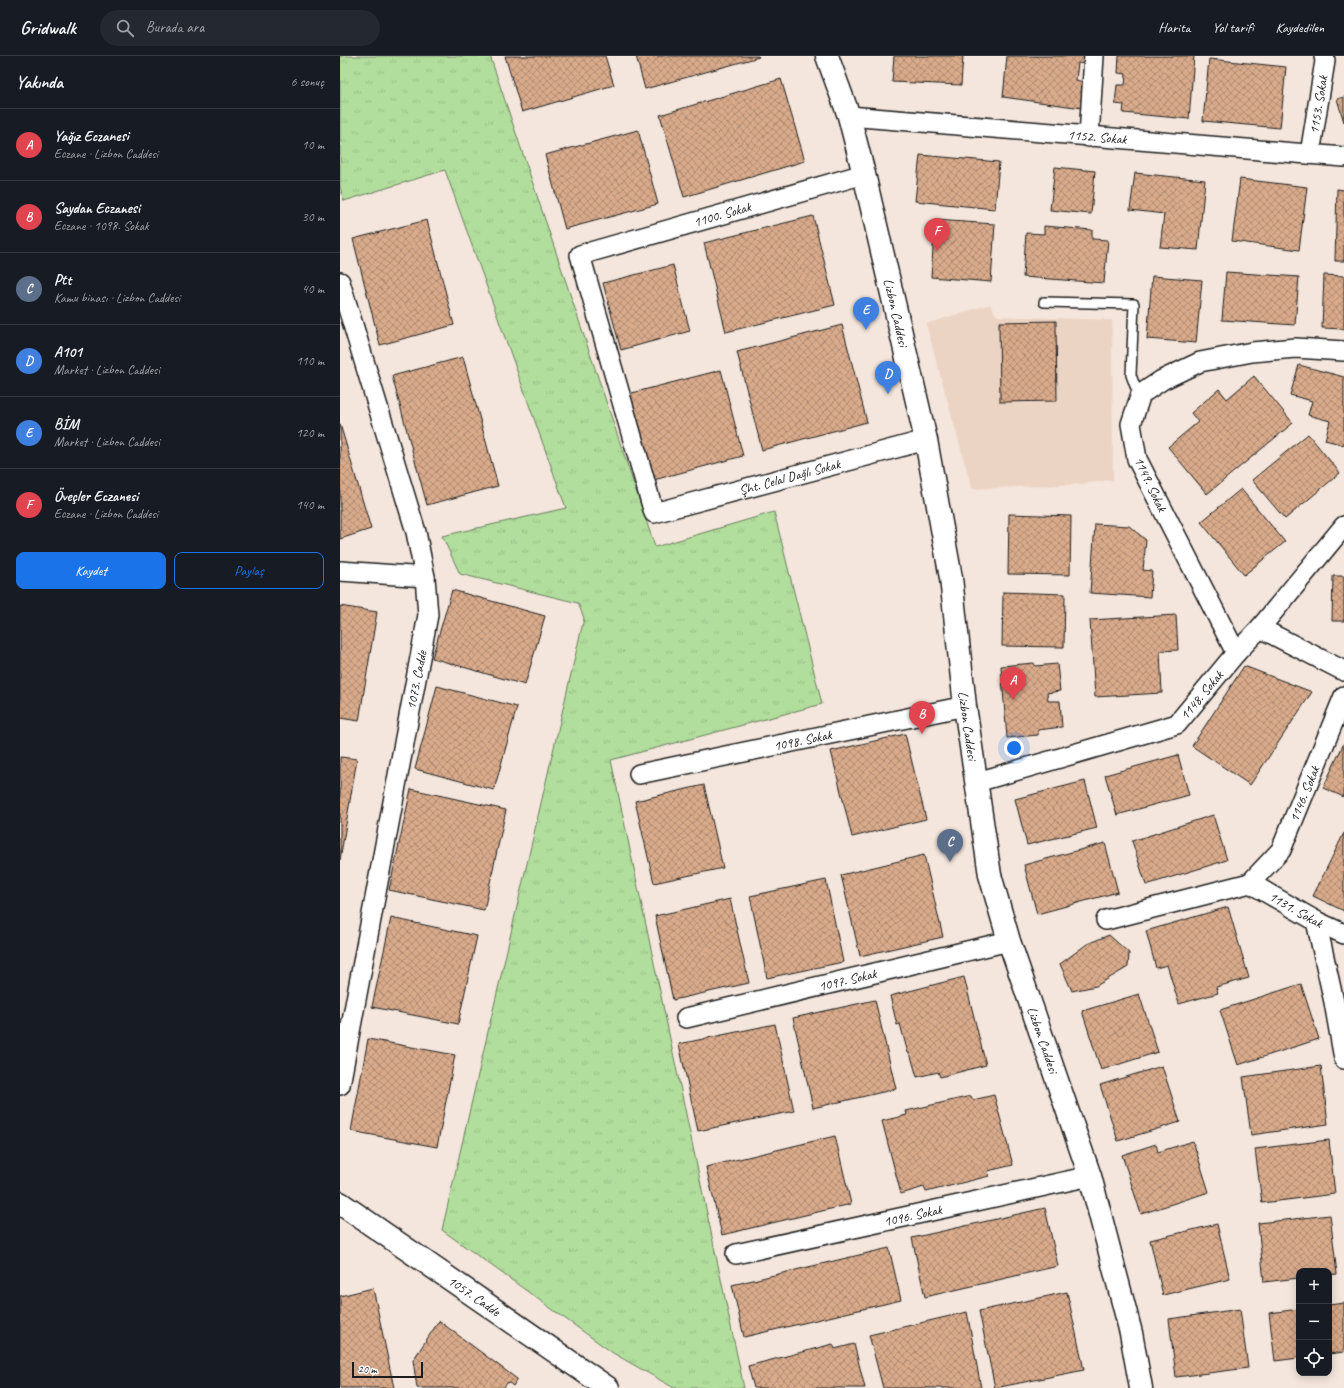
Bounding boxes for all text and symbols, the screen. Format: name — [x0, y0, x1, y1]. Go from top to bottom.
search box — [100, 10, 380, 46]
text: Gridwalk — [20, 16, 76, 40]
icon: search — [114, 17, 136, 39]
text: Burada ara — [146, 18, 204, 37]
text: Harita — [1158, 19, 1190, 36]
text: Yol tarifi — [1212, 19, 1254, 36]
text: Kaydedilen — [1276, 19, 1324, 36]
text: Yakında — [16, 72, 63, 93]
street label: 1153. Sokak — [1305, 73, 1332, 135]
text: 6 sonuç — [291, 74, 324, 90]
street label: 1152. Sokak — [1067, 126, 1128, 148]
text: Yağız Eczanesi — [54, 127, 129, 146]
text: A — [26, 137, 32, 153]
text: 10 m — [302, 137, 324, 153]
text: Eczane · Lizbon Caddesi — [54, 146, 158, 162]
street label: 1100. Sokak — [692, 198, 754, 231]
text: Saydan Eczanesi — [54, 199, 140, 218]
text: B — [26, 209, 32, 225]
text: 30 m — [302, 209, 324, 225]
text: Eczane · 1098. Sokak — [54, 218, 149, 234]
pin: F — [924, 218, 950, 251]
text: Ptt — [54, 271, 71, 290]
street label: Lizbon Caddesi — [880, 277, 912, 351]
text: C — [26, 281, 32, 297]
text: 40 m — [302, 281, 324, 297]
text: Kamu binası · Lizbon Caddesi — [54, 290, 180, 306]
pin: E — [853, 297, 879, 330]
text: A101 — [54, 343, 82, 362]
text: D — [25, 353, 33, 369]
text: 110 m — [296, 353, 324, 369]
pin: D — [875, 361, 901, 394]
text: Market · Lizbon Caddesi — [54, 362, 160, 378]
text: BİM — [54, 415, 79, 434]
text: E — [26, 425, 32, 441]
text: 120 m — [296, 425, 324, 441]
text: Market · Lizbon Caddesi — [54, 434, 160, 450]
street label: 1149. Sokak — [1130, 454, 1171, 515]
street label: Şht. Celal Dağlı Sokak — [737, 455, 843, 499]
text: Öveçler Eczanesi — [54, 487, 138, 506]
text: F — [26, 497, 32, 513]
text: 140 m — [296, 497, 324, 513]
text: Eczane · Lizbon Caddesi — [54, 506, 158, 522]
button: Kaydet — [16, 552, 166, 589]
button: Paylaş — [174, 552, 324, 589]
street label: 1073. Cadde — [402, 648, 431, 711]
pin: A — [1000, 667, 1026, 700]
street label: 1148. Sokak — [1176, 667, 1227, 723]
street label: Lizbon Caddesi — [954, 691, 981, 764]
pin: B — [909, 701, 935, 734]
street label: 1098. Sokak — [772, 726, 834, 755]
your location — [1004, 738, 1024, 758]
street label: 1146. Sokak — [1285, 763, 1324, 824]
pin: C — [937, 829, 963, 862]
street label: 1131. Sokak — [1266, 888, 1326, 932]
street label: 1097. Sokak — [817, 965, 879, 995]
street label: Lizbon Caddesi — [1023, 1004, 1063, 1078]
street label: 1096. Sokak — [882, 1201, 944, 1230]
map controls — [1296, 1268, 1332, 1376]
button: + — [1296, 1268, 1332, 1304]
street label: 1057. Cadde — [444, 1272, 504, 1321]
button: − — [1296, 1304, 1332, 1340]
button: locate — [1296, 1340, 1332, 1376]
scale bar — [352, 1360, 423, 1379]
text: 20 m — [358, 1362, 377, 1376]

